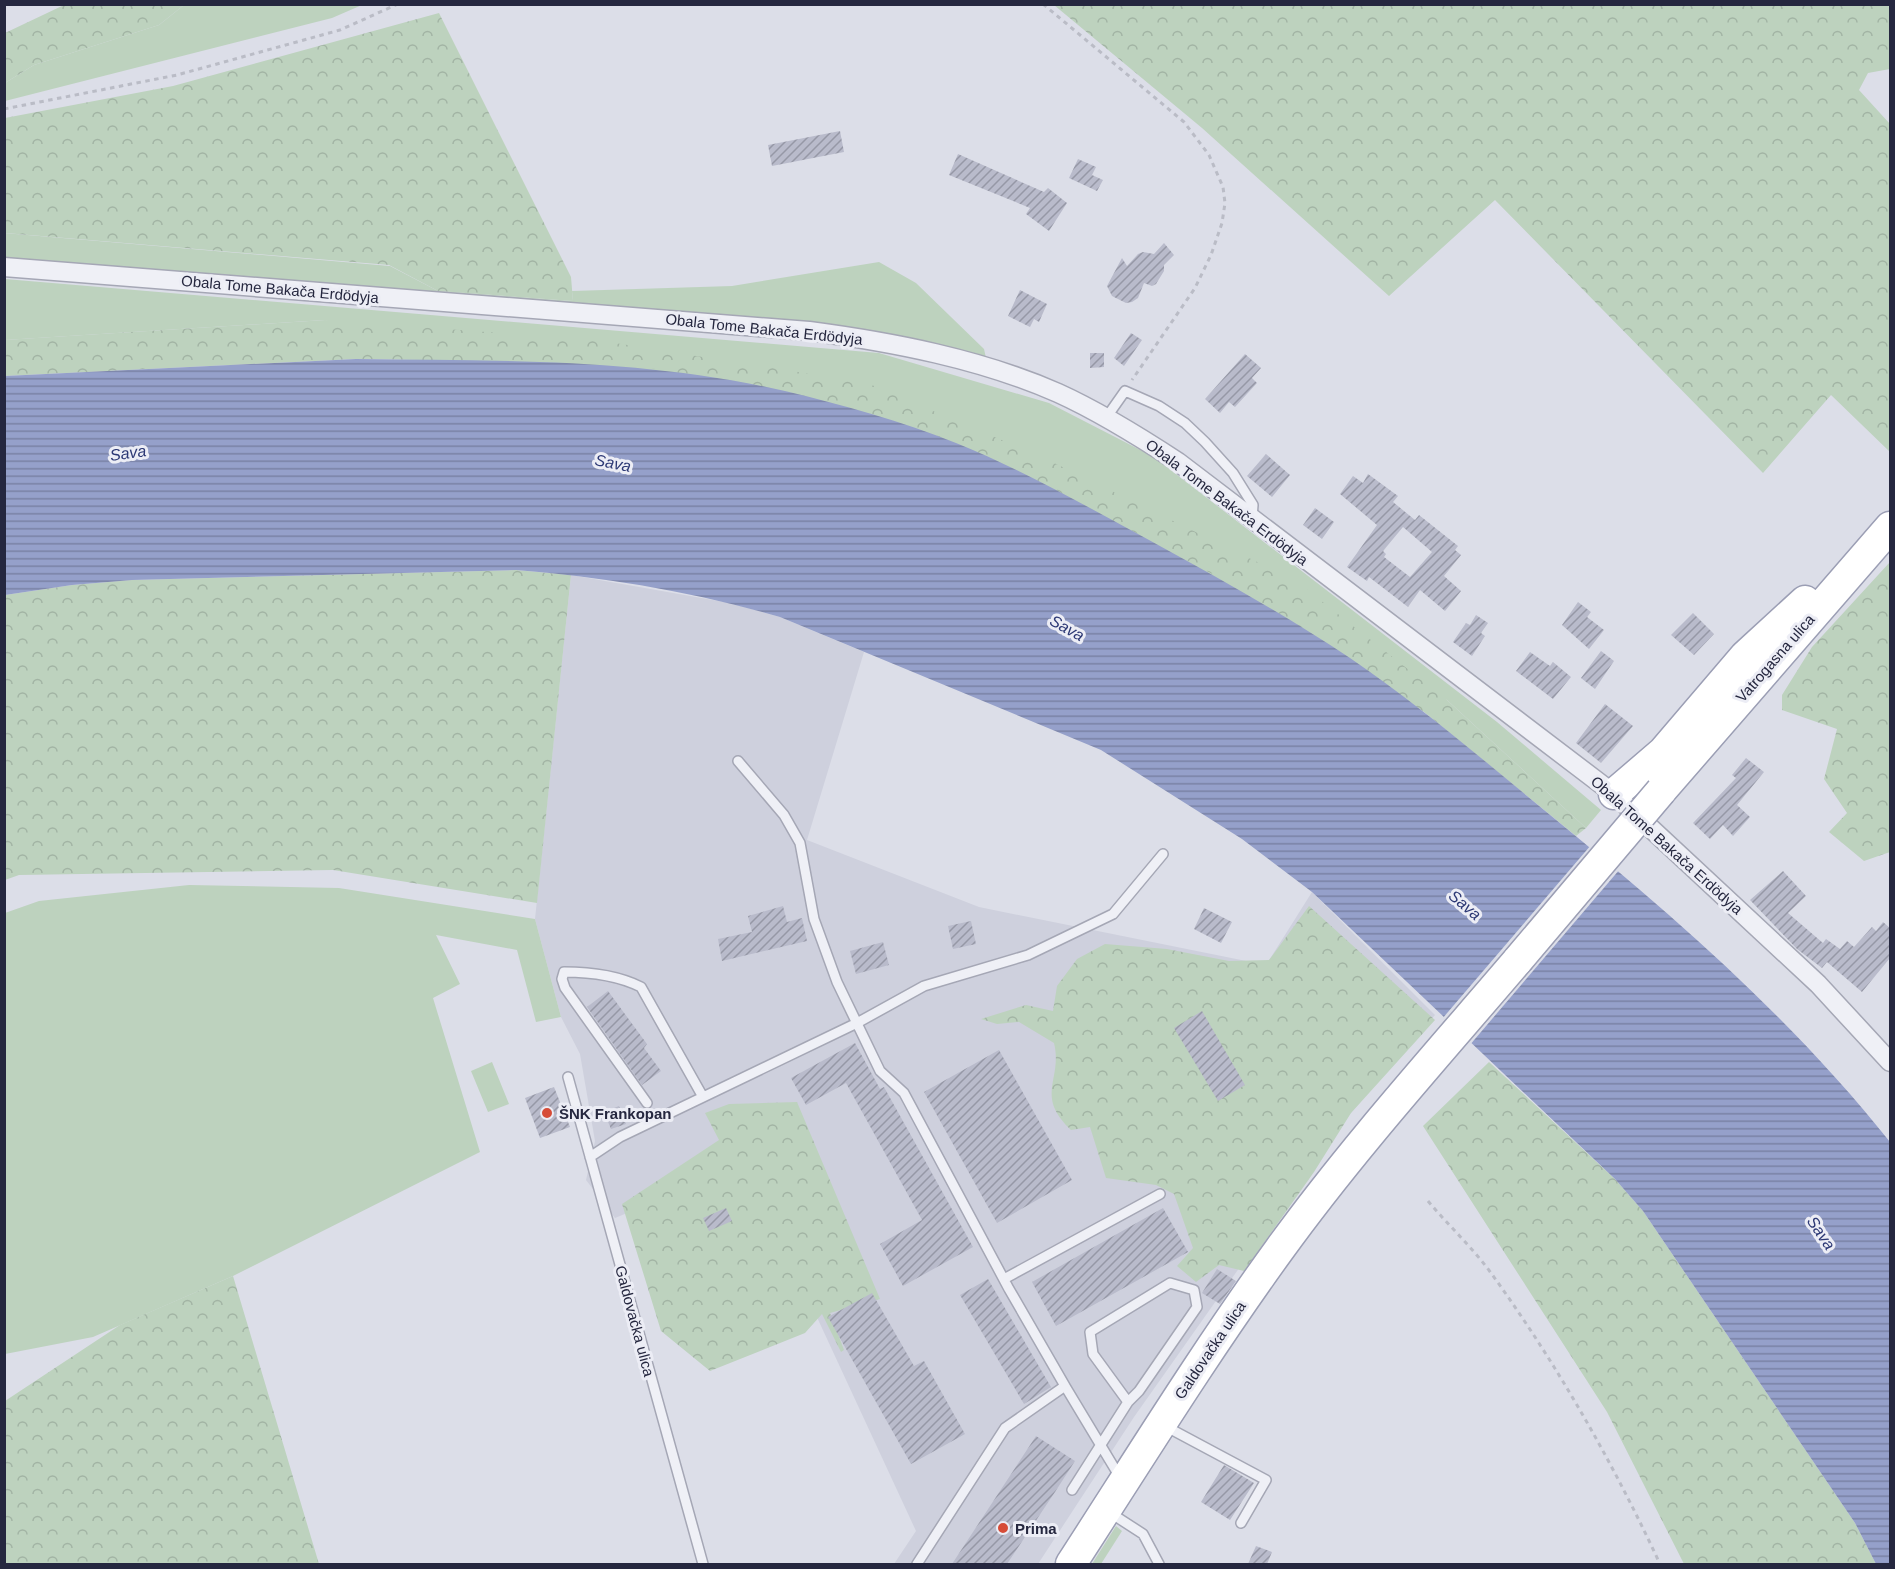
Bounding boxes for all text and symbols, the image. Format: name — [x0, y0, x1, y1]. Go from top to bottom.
street label: Obala Tome Bakača Erdödyja — [181, 272, 380, 306]
street label: Obala Tome Bakača Erdödyja — [665, 310, 864, 348]
street label: Obala Tome Bakača Erdödyja — [1143, 436, 1312, 569]
water label: Sava — [109, 442, 147, 464]
water label: Sava — [593, 451, 633, 475]
street label: Vatrogasna ulica — [1732, 610, 1818, 705]
water label: Sava — [1047, 612, 1087, 644]
street label: Obala Tome Bakača Erdödyja — [1588, 772, 1747, 918]
water label: Sava — [1446, 887, 1485, 923]
place label: ŠNK Frankopan — [559, 1105, 672, 1122]
marker: ŠNK Frankopan — [540, 1106, 554, 1120]
water label: Sava — [1804, 1213, 1838, 1253]
street label: Galdovačka ulica — [612, 1264, 658, 1379]
street label: Galdovačka ulica — [1171, 1297, 1249, 1402]
place label: Prima — [1015, 1520, 1057, 1537]
marker: Prima — [996, 1521, 1010, 1535]

